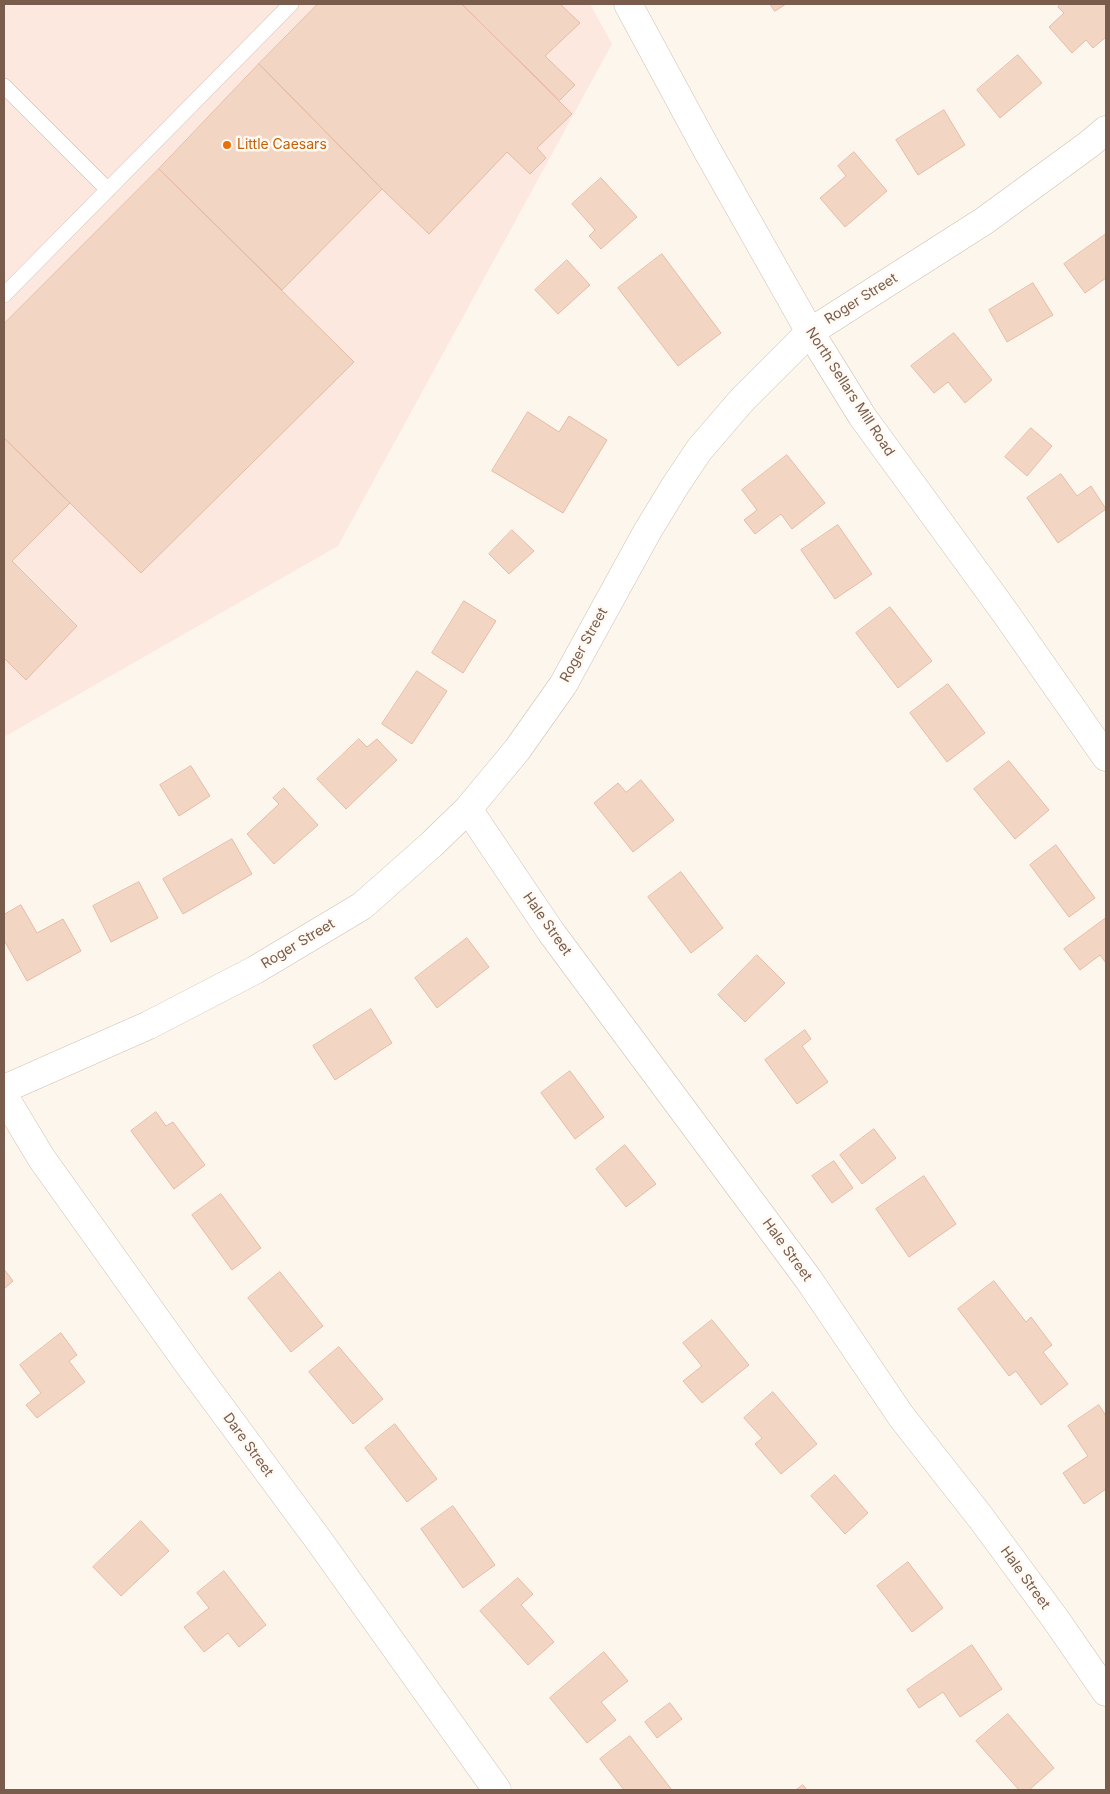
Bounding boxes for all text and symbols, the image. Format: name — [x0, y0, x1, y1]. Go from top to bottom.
place label: Little Caesars — [237, 137, 327, 153]
marker: Little Caesars — [221, 139, 233, 151]
street label: Roger Street — [821, 270, 901, 328]
street label: North Sellars Mill Road — [802, 324, 898, 460]
street label: Roger Street — [557, 605, 611, 685]
street label: Hale Street — [519, 889, 575, 959]
street label: Roger Street — [258, 916, 338, 972]
street label: Hale Street — [759, 1215, 815, 1285]
street label: Dare Street — [219, 1410, 277, 1480]
street label: Hale Street — [997, 1543, 1053, 1613]

